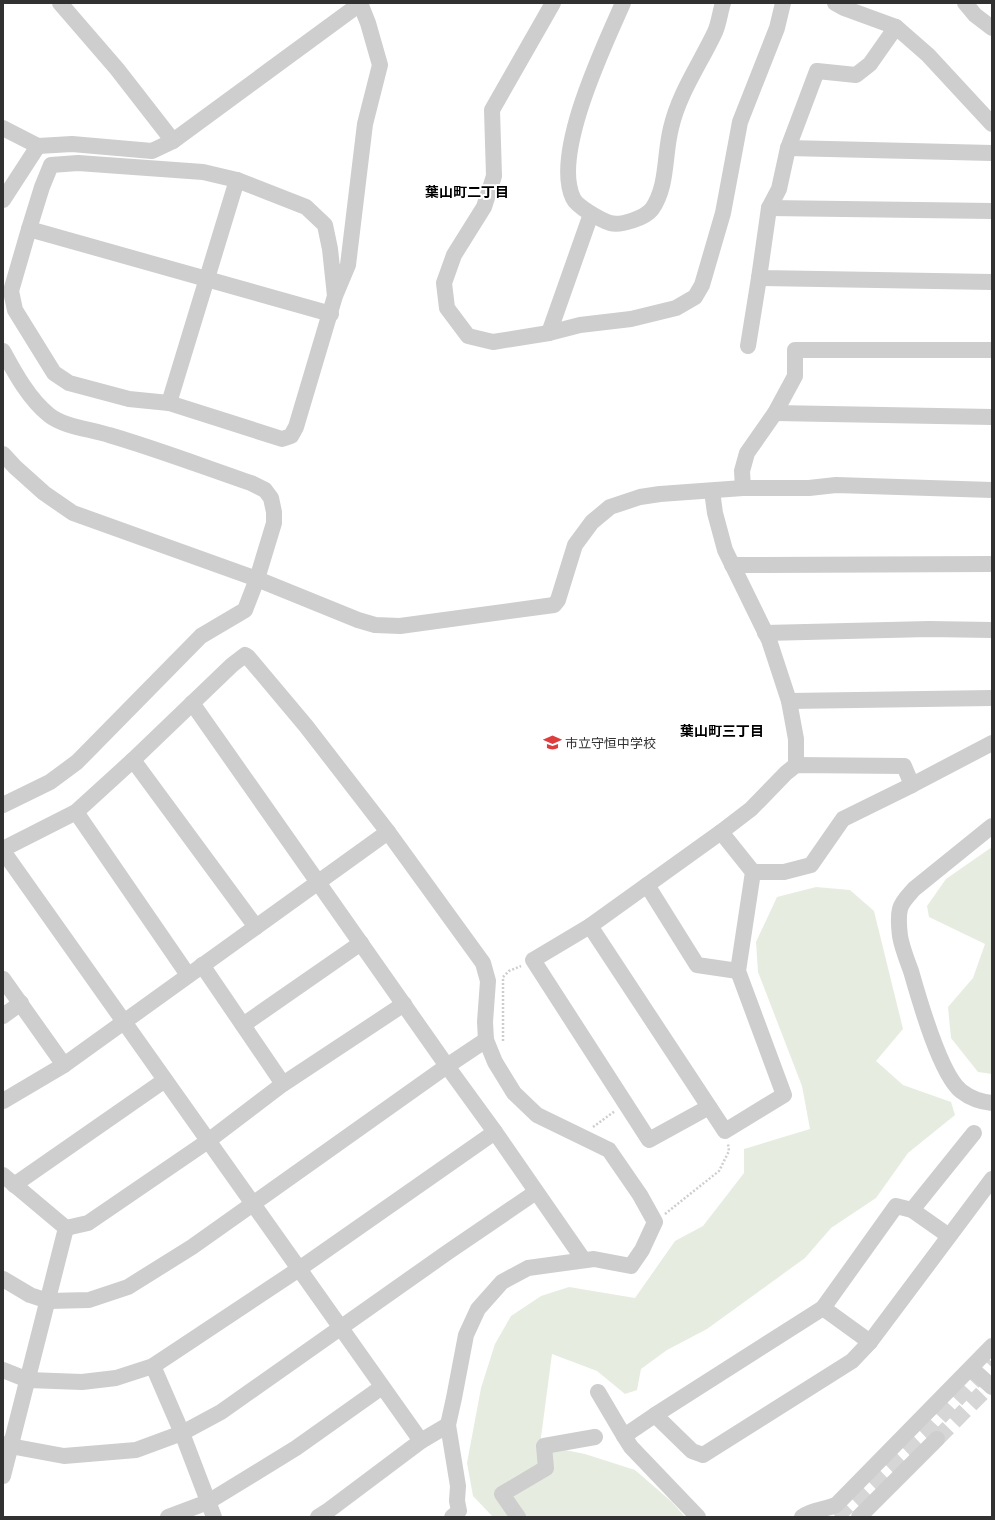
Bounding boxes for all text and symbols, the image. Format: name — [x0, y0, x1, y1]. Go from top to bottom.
district label: 葉山町二丁目 — [425, 183, 509, 201]
district label: 葉山町三丁目 — [680, 722, 764, 740]
school or university icon: 市立守恒中学校 — [542, 733, 562, 753]
place label: 市立守恒中学校 — [565, 735, 656, 751]

